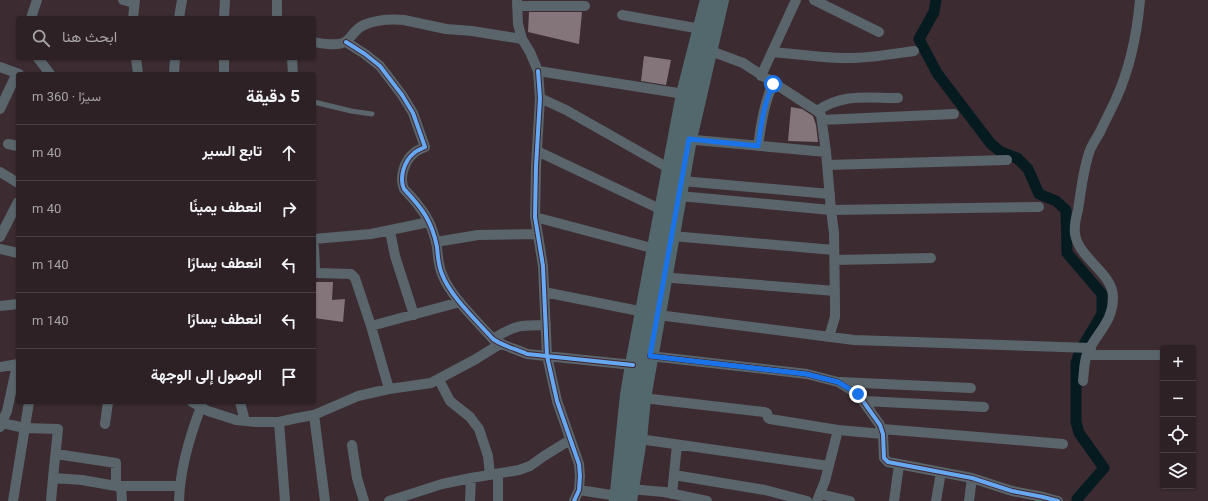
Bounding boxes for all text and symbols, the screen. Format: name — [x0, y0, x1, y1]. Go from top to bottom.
search box — [16, 16, 316, 60]
icon: search — [30, 27, 52, 49]
text: ابحث هنا — [62, 28, 117, 46]
route start — [764, 75, 782, 93]
text: 5 دقيقة — [246, 86, 300, 106]
text: سيرًا · 360 m — [32, 89, 101, 104]
text: تابع السير — [202, 142, 262, 160]
icon: ahead — [278, 142, 300, 164]
text: 40 m — [32, 145, 61, 160]
text: انعطف يمينًا — [189, 198, 262, 216]
icon: right — [278, 198, 300, 220]
text: 40 m — [32, 201, 61, 216]
text: انعطف يسارًا — [187, 254, 262, 272]
icon: left — [278, 254, 300, 276]
text: 140 m — [32, 257, 69, 272]
text: انعطف يسارًا — [187, 310, 262, 328]
icon: left — [278, 310, 300, 332]
text: 140 m — [32, 313, 69, 328]
map controls — [1160, 345, 1196, 489]
button: + — [1160, 345, 1196, 381]
text: الوصول إلى الوجهة — [151, 366, 262, 384]
icon: arrive — [278, 366, 300, 388]
button: − — [1160, 381, 1196, 417]
route end — [849, 385, 867, 403]
button: locate — [1160, 417, 1196, 453]
button: layers — [1160, 453, 1196, 489]

